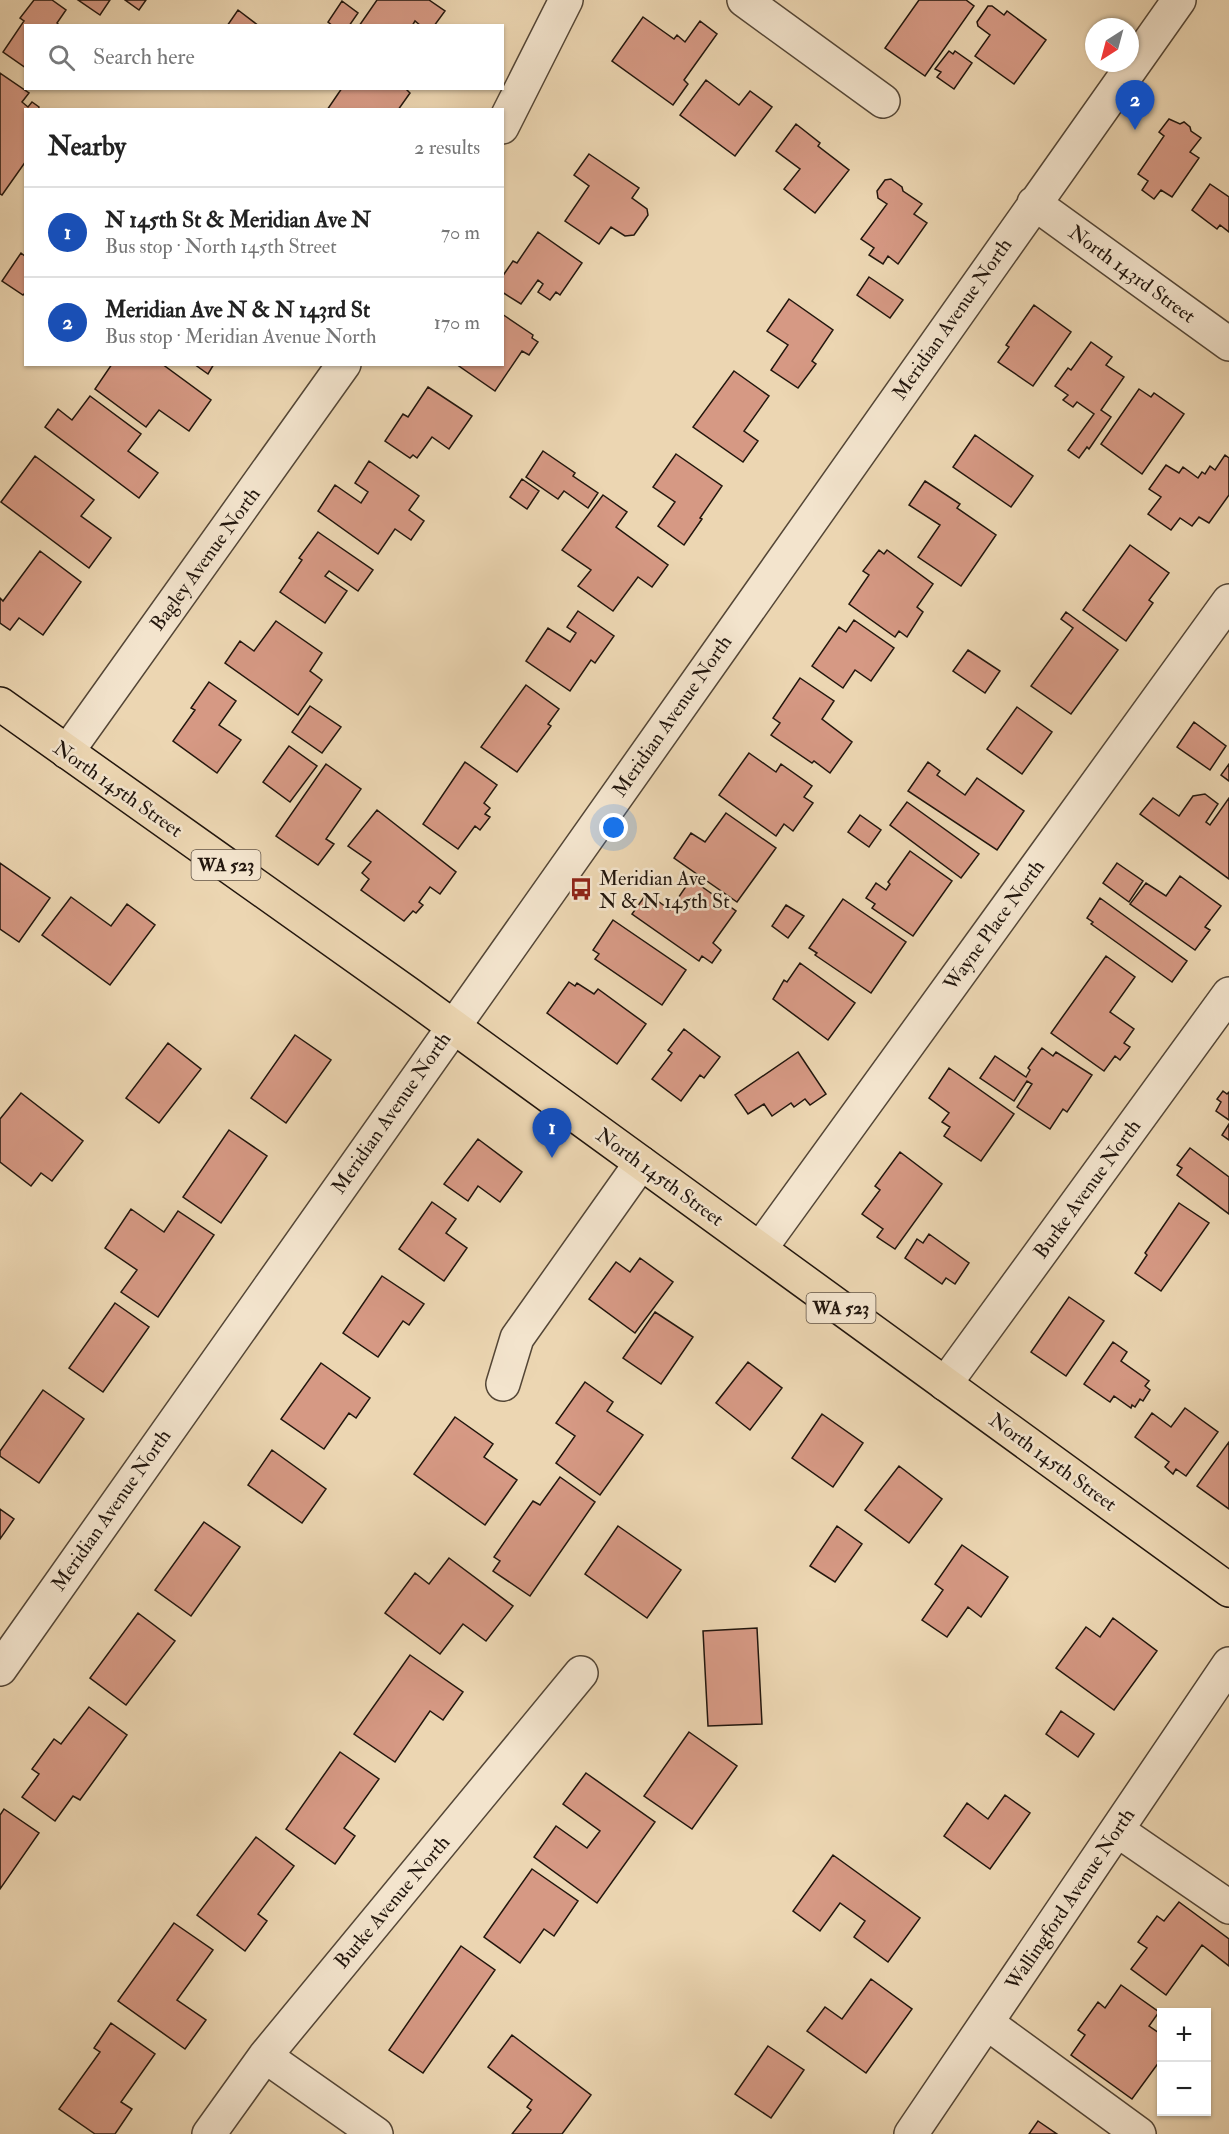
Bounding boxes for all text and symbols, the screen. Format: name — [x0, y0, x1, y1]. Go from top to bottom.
north arrow — [1085, 18, 1139, 72]
search box — [24, 24, 504, 90]
icon: search — [45, 41, 78, 74]
text: Search here — [93, 43, 195, 71]
pin: 2 — [1116, 80, 1154, 130]
text: Nearby — [48, 131, 126, 163]
text: 2 results — [414, 135, 480, 160]
text: N 145th St & Meridian Ave N — [105, 206, 371, 234]
text: 1 — [64, 220, 71, 245]
text: 70 m — [441, 220, 480, 245]
street label: North 143rd Street — [1064, 220, 1201, 329]
street label: Meridian Avenue North — [887, 233, 1017, 405]
text: Bus stop · North 145th Street — [105, 234, 337, 259]
text: Meridian Ave N & N 143rd St — [105, 296, 370, 324]
text: 2 — [62, 310, 73, 335]
text: 170 m — [434, 310, 480, 335]
text: Bus stop · Meridian Avenue North — [105, 324, 376, 349]
street label: Bagley Avenue North — [145, 482, 266, 636]
street label: Meridian Avenue North — [607, 630, 737, 802]
street label: North 145th Street — [49, 735, 188, 843]
your location — [599, 813, 628, 842]
road number: WA 523 — [192, 850, 260, 880]
street label: Wayne Place North — [938, 854, 1050, 996]
place label: Meridian Ave N & N 145th St — [599, 866, 730, 914]
bus stop icon: Meridian Ave N & N 145th St — [568, 876, 594, 902]
street label: Meridian Avenue North — [326, 1027, 456, 1199]
pin: 1 — [532, 1108, 572, 1158]
street label: Burke Avenue North — [1028, 1114, 1146, 1264]
street label: North 145th Street — [591, 1122, 729, 1232]
road number: WA 523 — [806, 1293, 876, 1323]
street label: North 145th Street — [984, 1407, 1122, 1517]
street label: Meridian Avenue North — [46, 1424, 176, 1596]
street label: Wallingford Avenue North — [999, 1803, 1140, 1995]
street label: Burke Avenue North — [329, 1830, 455, 1974]
map controls — [1157, 2008, 1211, 2116]
button: + — [1157, 2008, 1211, 2062]
button: − — [1157, 2062, 1211, 2116]

